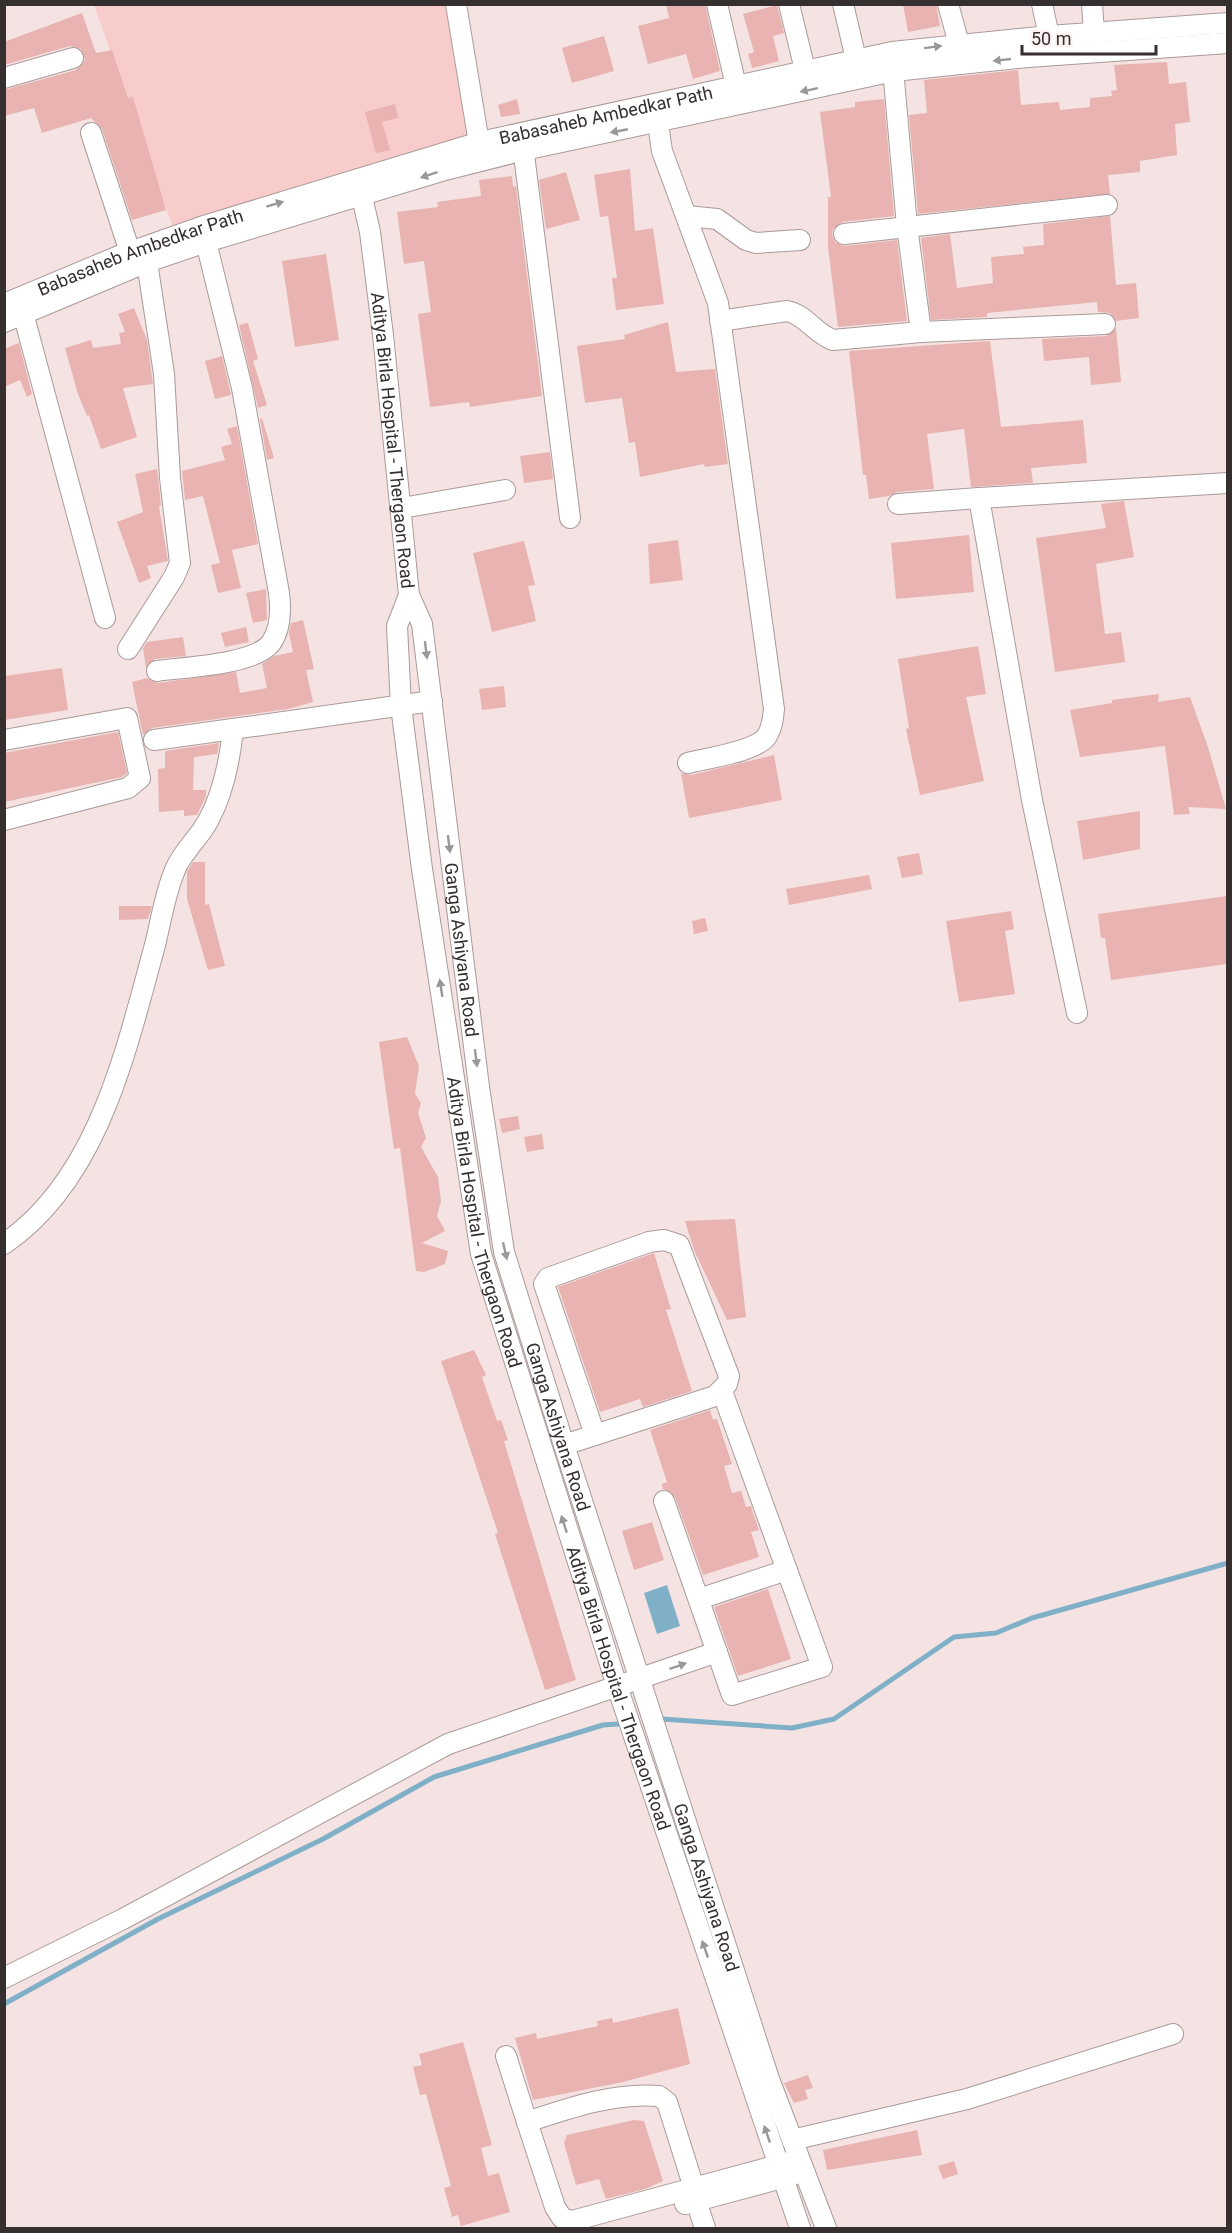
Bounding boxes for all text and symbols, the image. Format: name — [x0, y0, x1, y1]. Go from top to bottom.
scale bar — [1022, 18, 1156, 56]
text: 50 m — [1031, 28, 1071, 49]
one-way arrow — [924, 43, 943, 52]
one-way arrow — [992, 55, 1011, 65]
street label: Babasaheb Ambedkar Path — [497, 81, 714, 148]
one-way arrow — [800, 86, 819, 95]
one-way arrow — [609, 127, 628, 136]
one-way arrow — [420, 171, 438, 180]
one-way arrow — [266, 199, 284, 208]
street label: Babasaheb Ambedkar Path — [34, 204, 245, 299]
street label: Aditya Birla Hospital - Thergaon Road — [367, 291, 419, 590]
one-way arrow — [421, 641, 430, 660]
one-way arrow — [445, 834, 454, 853]
street label: Ganga Ashiyana Road — [441, 861, 483, 1038]
one-way arrow — [437, 978, 446, 997]
one-way arrow — [471, 1049, 481, 1068]
street label: Aditya Birla Hospital - Thergaon Road — [443, 1075, 527, 1370]
one-way arrow — [501, 1242, 510, 1261]
street label: Ganga Ashiyana Road — [522, 1340, 595, 1513]
one-way arrow — [559, 1515, 569, 1533]
street label: Aditya Birla Hospital - Thergaon Road — [563, 1543, 675, 1833]
one-way arrow — [669, 1660, 687, 1670]
street label: Ganga Ashiyana Road — [670, 1800, 744, 1974]
one-way arrow — [699, 1940, 709, 1958]
one-way arrow — [761, 2125, 771, 2143]

